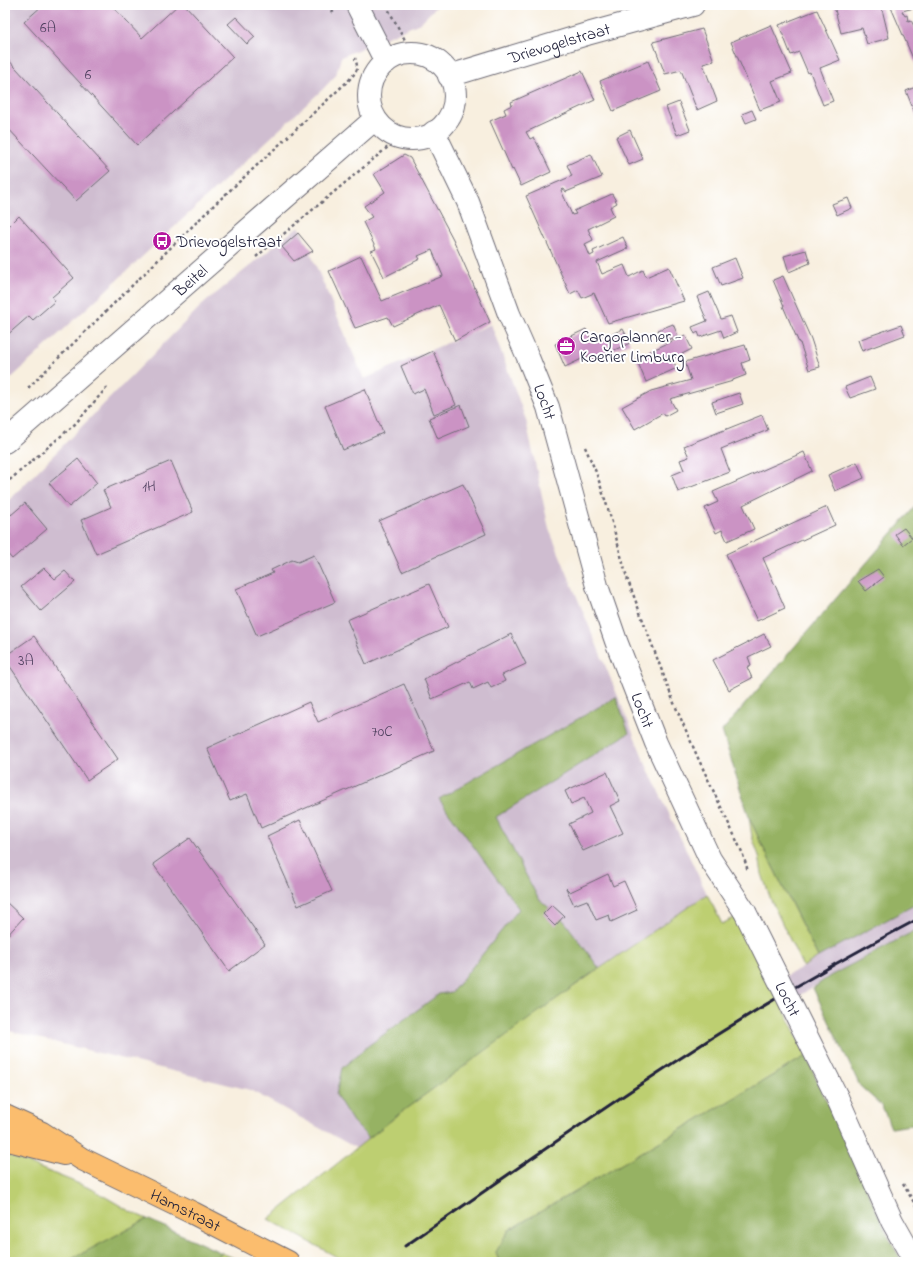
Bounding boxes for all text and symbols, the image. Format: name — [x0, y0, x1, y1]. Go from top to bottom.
house number: 6A — [40, 17, 56, 39]
street label: Drievogelstraat — [504, 17, 614, 72]
house number: 6 — [85, 64, 92, 86]
bus stop icon: Drievogelstraat — [151, 230, 173, 252]
place label: Drievogelstraat — [175, 230, 282, 257]
street label: Beitel — [168, 259, 214, 304]
place label: Cargoplanner - Koerier Limburg — [580, 325, 684, 372]
office icon: Cargoplanner - Koerier Limburg — [555, 335, 577, 357]
street label: Locht — [526, 380, 562, 423]
house number: 1H — [142, 476, 156, 498]
house number: 3A — [18, 650, 34, 672]
street label: Locht — [623, 689, 660, 733]
house number: 70C — [372, 721, 392, 743]
street label: Locht — [768, 978, 806, 1022]
street label: Hamstraat — [146, 1183, 225, 1239]

